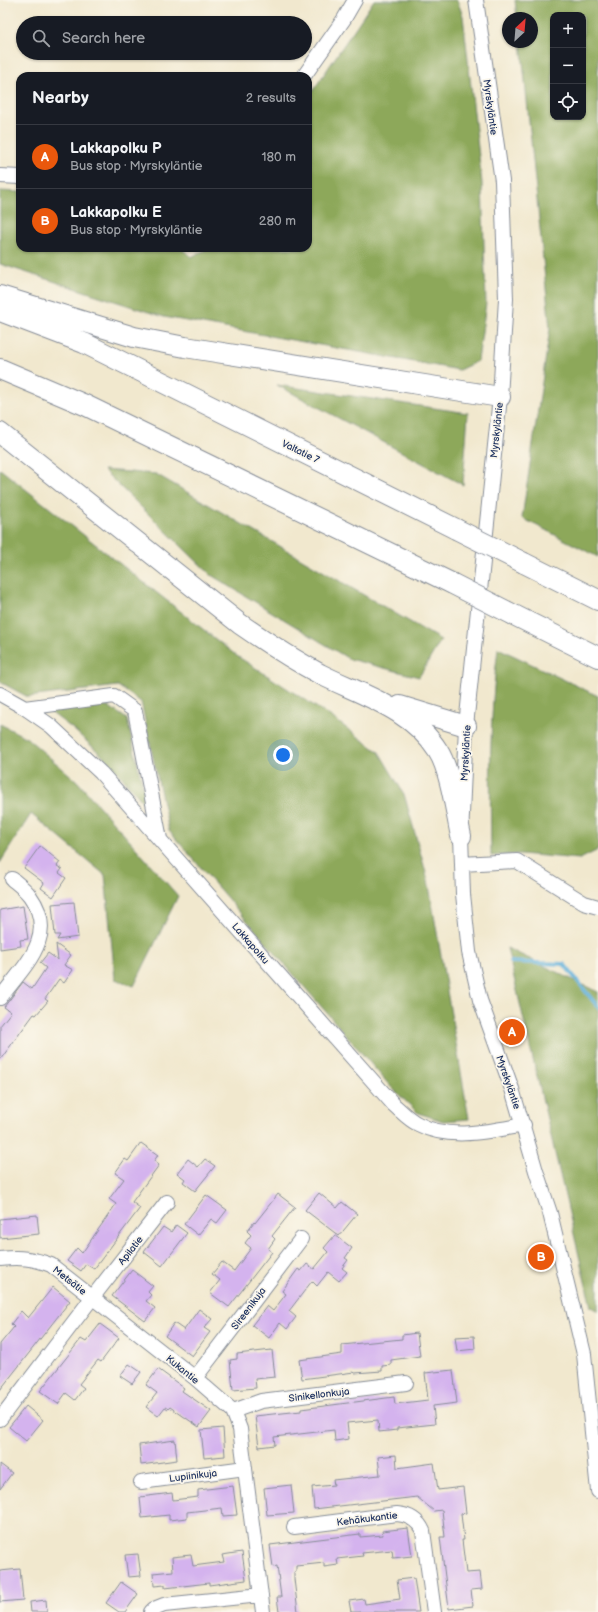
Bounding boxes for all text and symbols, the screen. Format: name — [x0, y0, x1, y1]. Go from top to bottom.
north arrow — [502, 12, 538, 48]
map controls — [550, 12, 586, 120]
button: + — [550, 12, 586, 48]
search box — [16, 16, 312, 60]
icon: search — [30, 27, 52, 49]
text: Search here — [62, 29, 145, 48]
button: − — [550, 48, 586, 84]
street label: Myrskyläntie — [480, 79, 500, 136]
button: locate — [550, 84, 586, 120]
text: Nearby — [32, 88, 89, 108]
text: 2 results — [246, 90, 296, 106]
text: Lakkapolku P — [70, 139, 161, 158]
text: A — [41, 149, 49, 165]
text: 180 m — [261, 149, 296, 165]
text: Bus stop · Myrskyläntie — [70, 158, 203, 174]
text: Lakkapolku E — [70, 203, 162, 222]
text: B — [40, 213, 50, 229]
text: 280 m — [259, 213, 296, 229]
text: Bus stop · Myrskyläntie — [70, 222, 203, 238]
street label: Myrskyläntie — [488, 402, 506, 459]
street label: Valtatie 7 — [280, 438, 321, 466]
street label: Myrskyläntie — [459, 725, 473, 781]
your location — [273, 745, 293, 765]
street label: Lakkapolku — [229, 921, 271, 967]
pin: A — [499, 1017, 525, 1047]
street label: Myrskyläntie — [493, 1054, 523, 1111]
street label: Apilatie — [116, 1234, 146, 1267]
pin: B — [528, 1242, 554, 1272]
street label: Metsätie — [50, 1264, 89, 1298]
street label: Sireenikuja — [229, 1285, 269, 1332]
street label: Kukantie — [163, 1353, 201, 1387]
street label: Sinikellonkuja — [288, 1385, 351, 1405]
street label: Lupiinikuja — [168, 1467, 218, 1485]
street label: Kehäkukantie — [336, 1509, 398, 1529]

